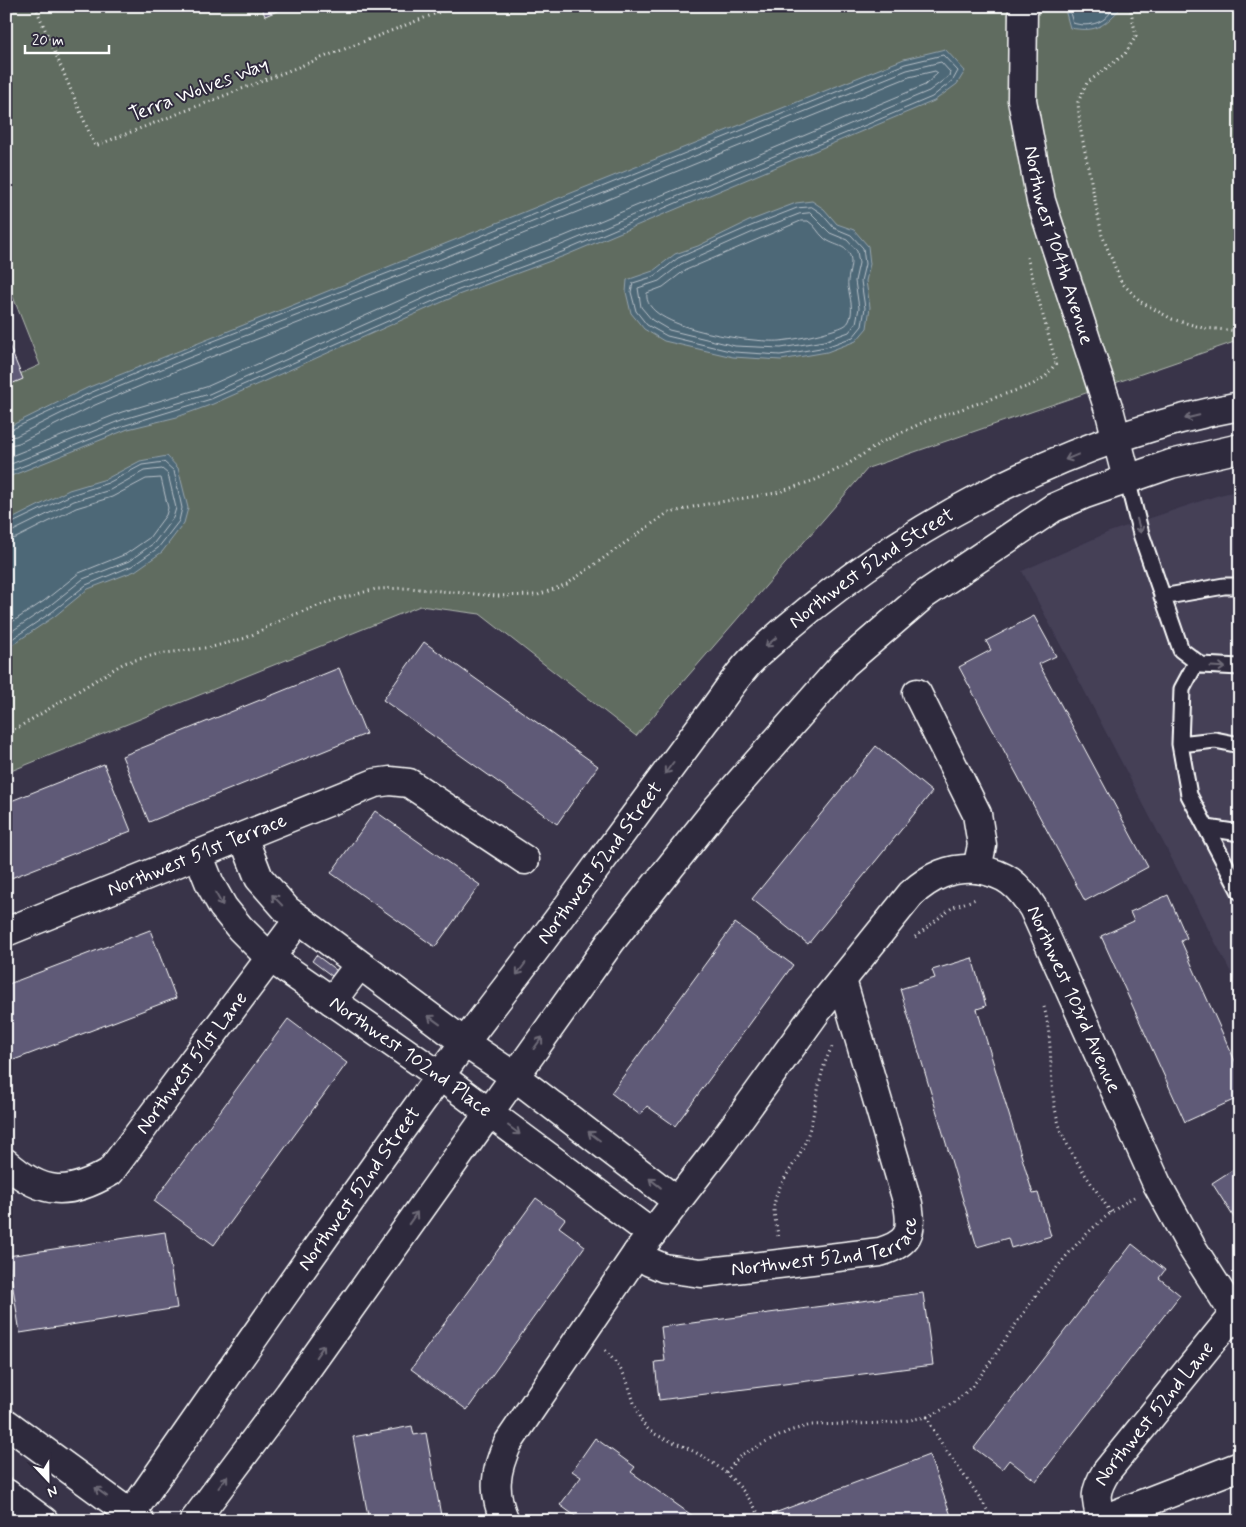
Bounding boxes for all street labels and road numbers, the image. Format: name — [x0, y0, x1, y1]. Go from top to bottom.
street label: Terra Wolves Way — [125, 51, 273, 129]
street label: Northwest 104th Avenue — [1017, 143, 1100, 348]
street label: Northwest 52nd Street — [783, 501, 959, 635]
street label: Northwest 52nd Street — [531, 776, 669, 950]
street label: Northwest 51st Terrace — [103, 807, 291, 903]
street label: Northwest 103rd Avenue — [1020, 901, 1128, 1097]
street label: Northwest 51st Lane — [129, 986, 254, 1140]
street label: Northwest 102nd Place — [324, 990, 498, 1124]
street label: Northwest 52nd Street — [291, 1101, 427, 1276]
street label: Northwest 52nd Terrace — [730, 1217, 923, 1283]
street label: Northwest 52nd Lane — [1087, 1335, 1220, 1491]

